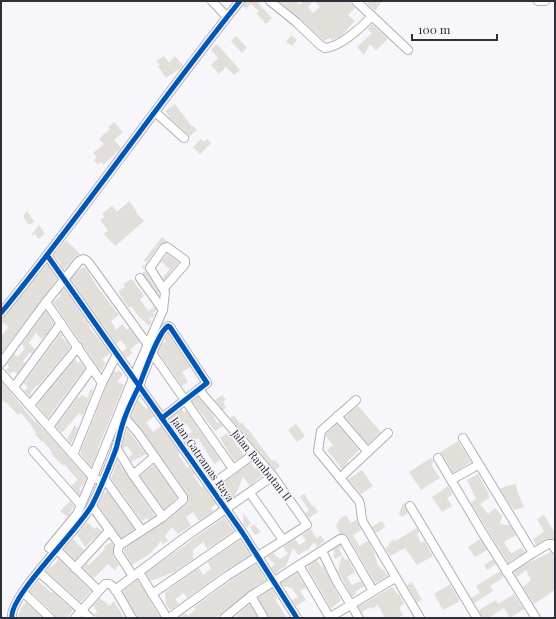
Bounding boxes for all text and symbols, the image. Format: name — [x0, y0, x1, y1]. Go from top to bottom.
scale bar — [412, 16, 497, 42]
text: 100 m — [418, 21, 451, 37]
street label: Jalan Gatramas Raya — [167, 413, 238, 505]
street label: Jalan Rambutan II — [228, 425, 296, 504]

